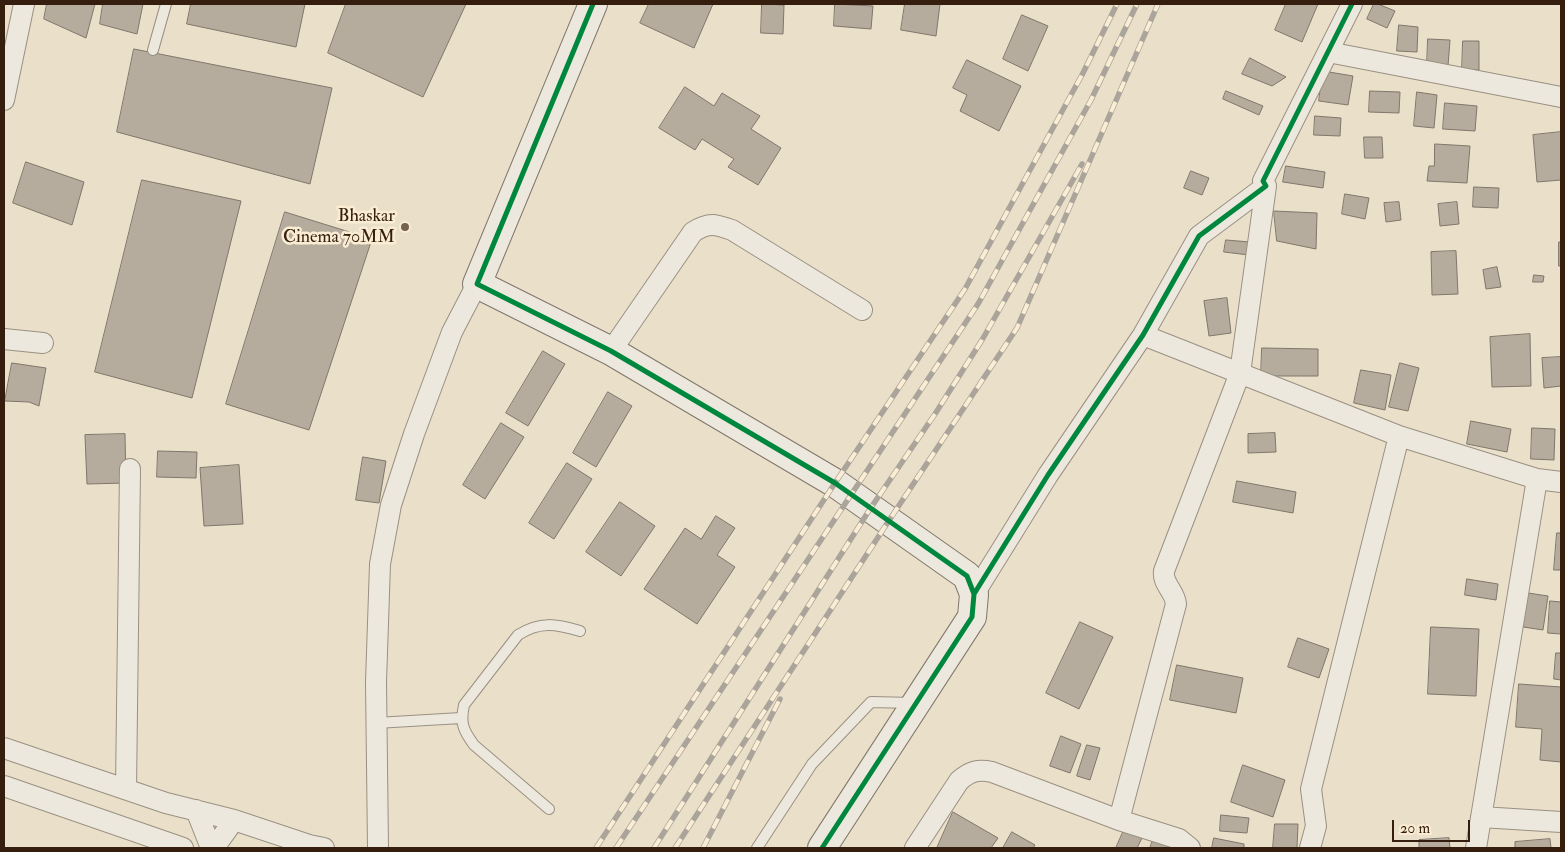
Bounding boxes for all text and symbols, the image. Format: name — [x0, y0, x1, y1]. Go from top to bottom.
place label: Bhaskar Cinema 70MM — [283, 206, 395, 248]
marker: Bhaskar Cinema 70MM — [399, 221, 411, 233]
scale bar — [1395, 810, 1472, 842]
text: 20 m — [1400, 819, 1430, 838]

